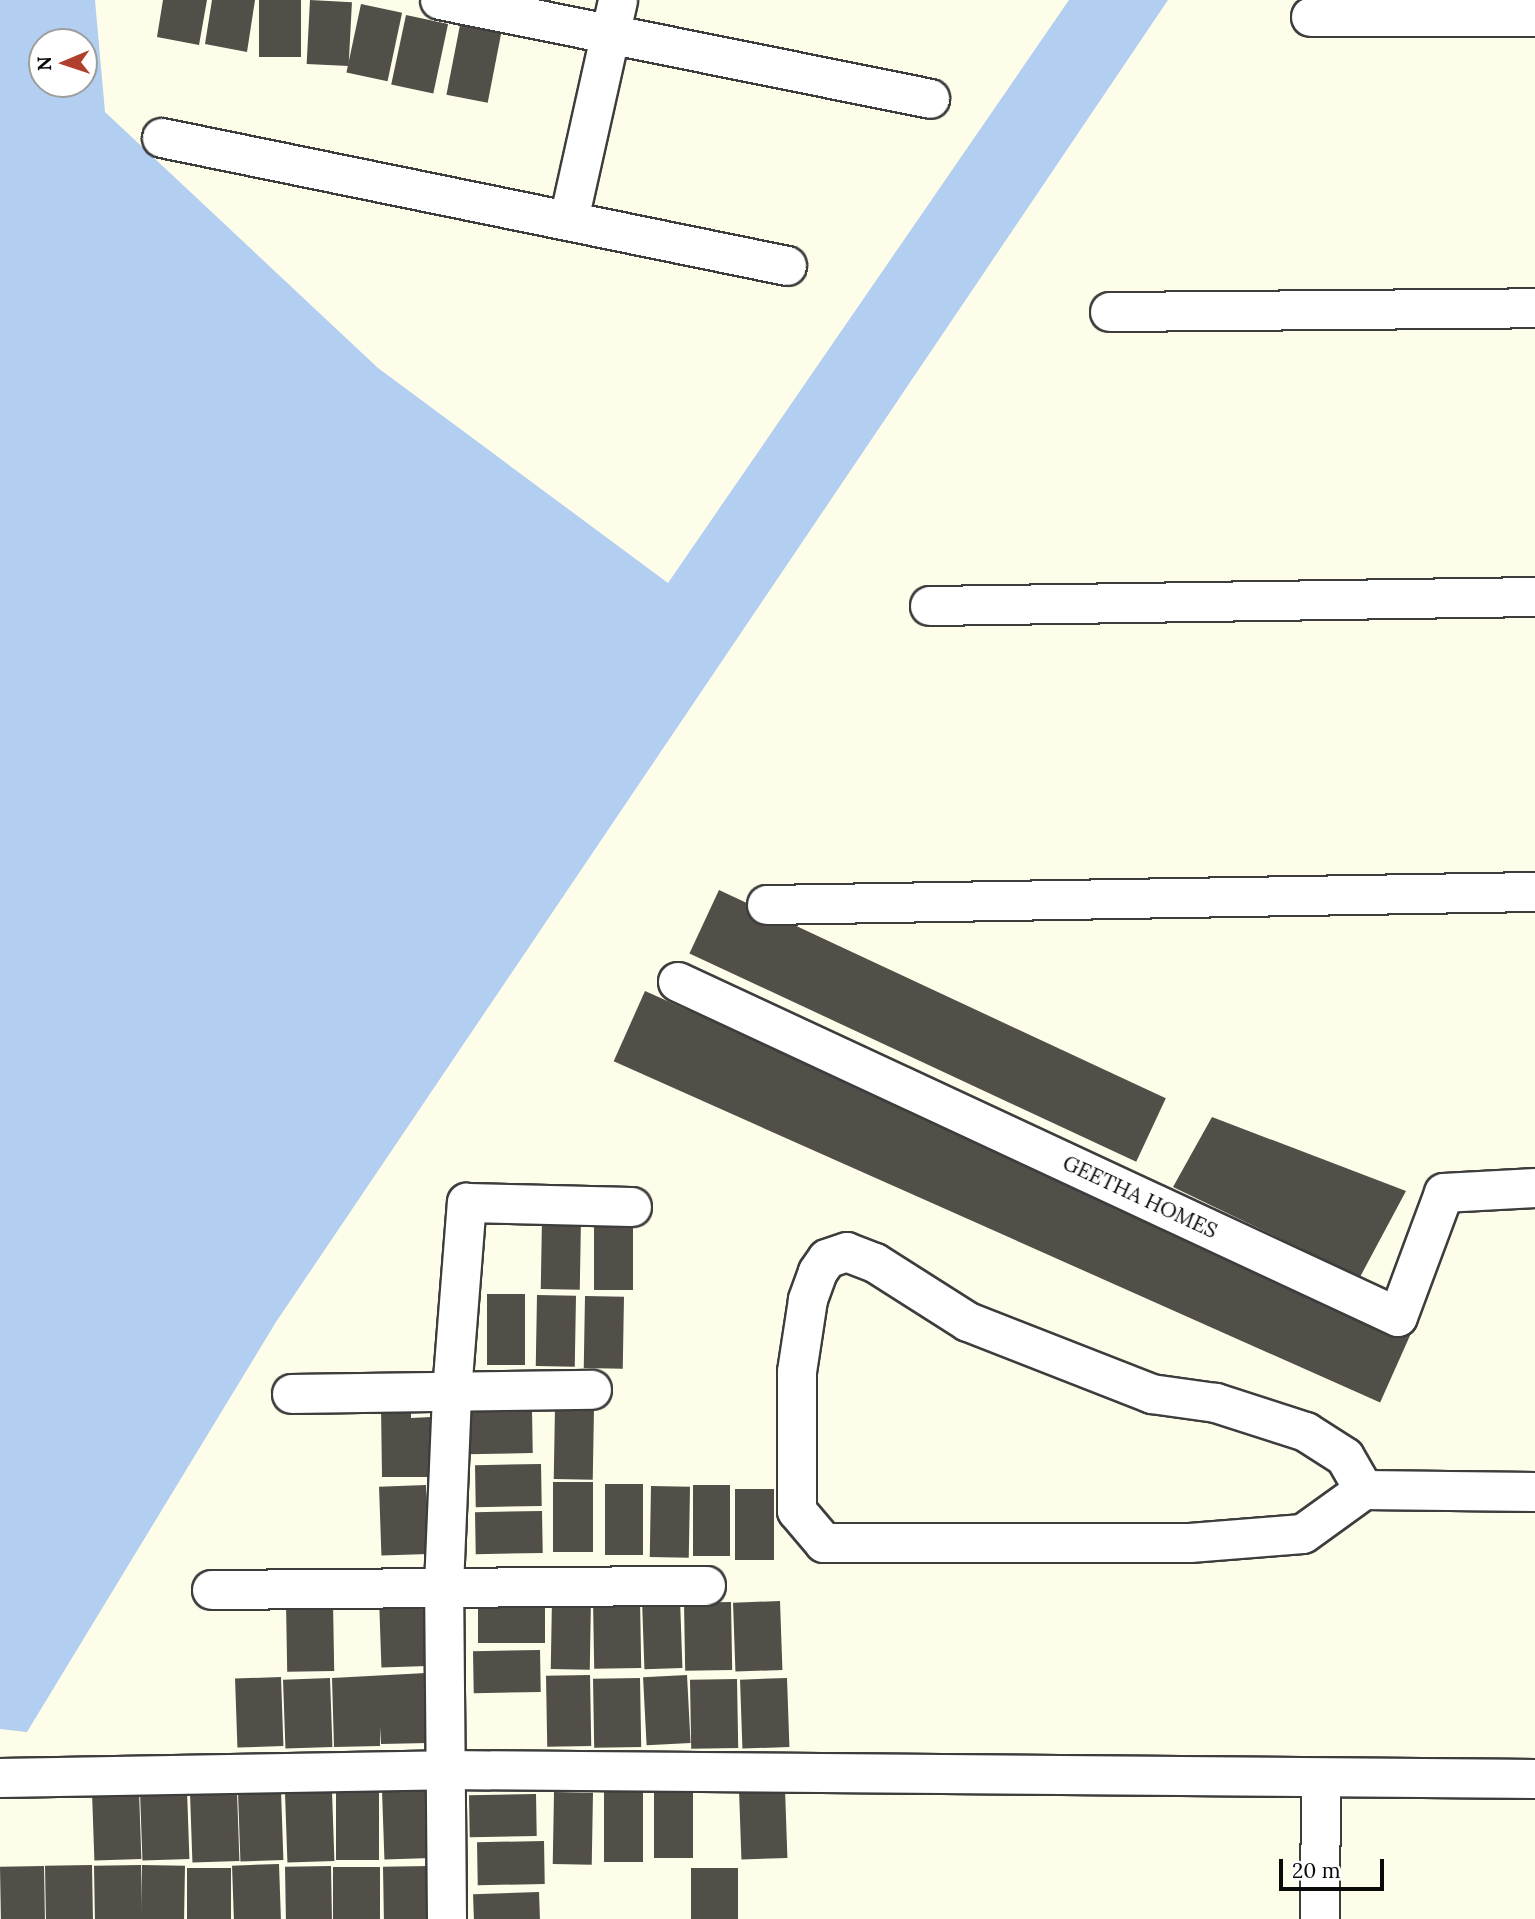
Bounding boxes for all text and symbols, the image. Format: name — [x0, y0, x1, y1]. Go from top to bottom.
north arrow — [28, 28, 98, 98]
text: N — [32, 56, 56, 71]
street label: GEETHA HOMES — [1059, 1150, 1221, 1244]
scale bar — [1283, 1846, 1388, 1890]
text: 20 m — [1292, 1857, 1341, 1884]

